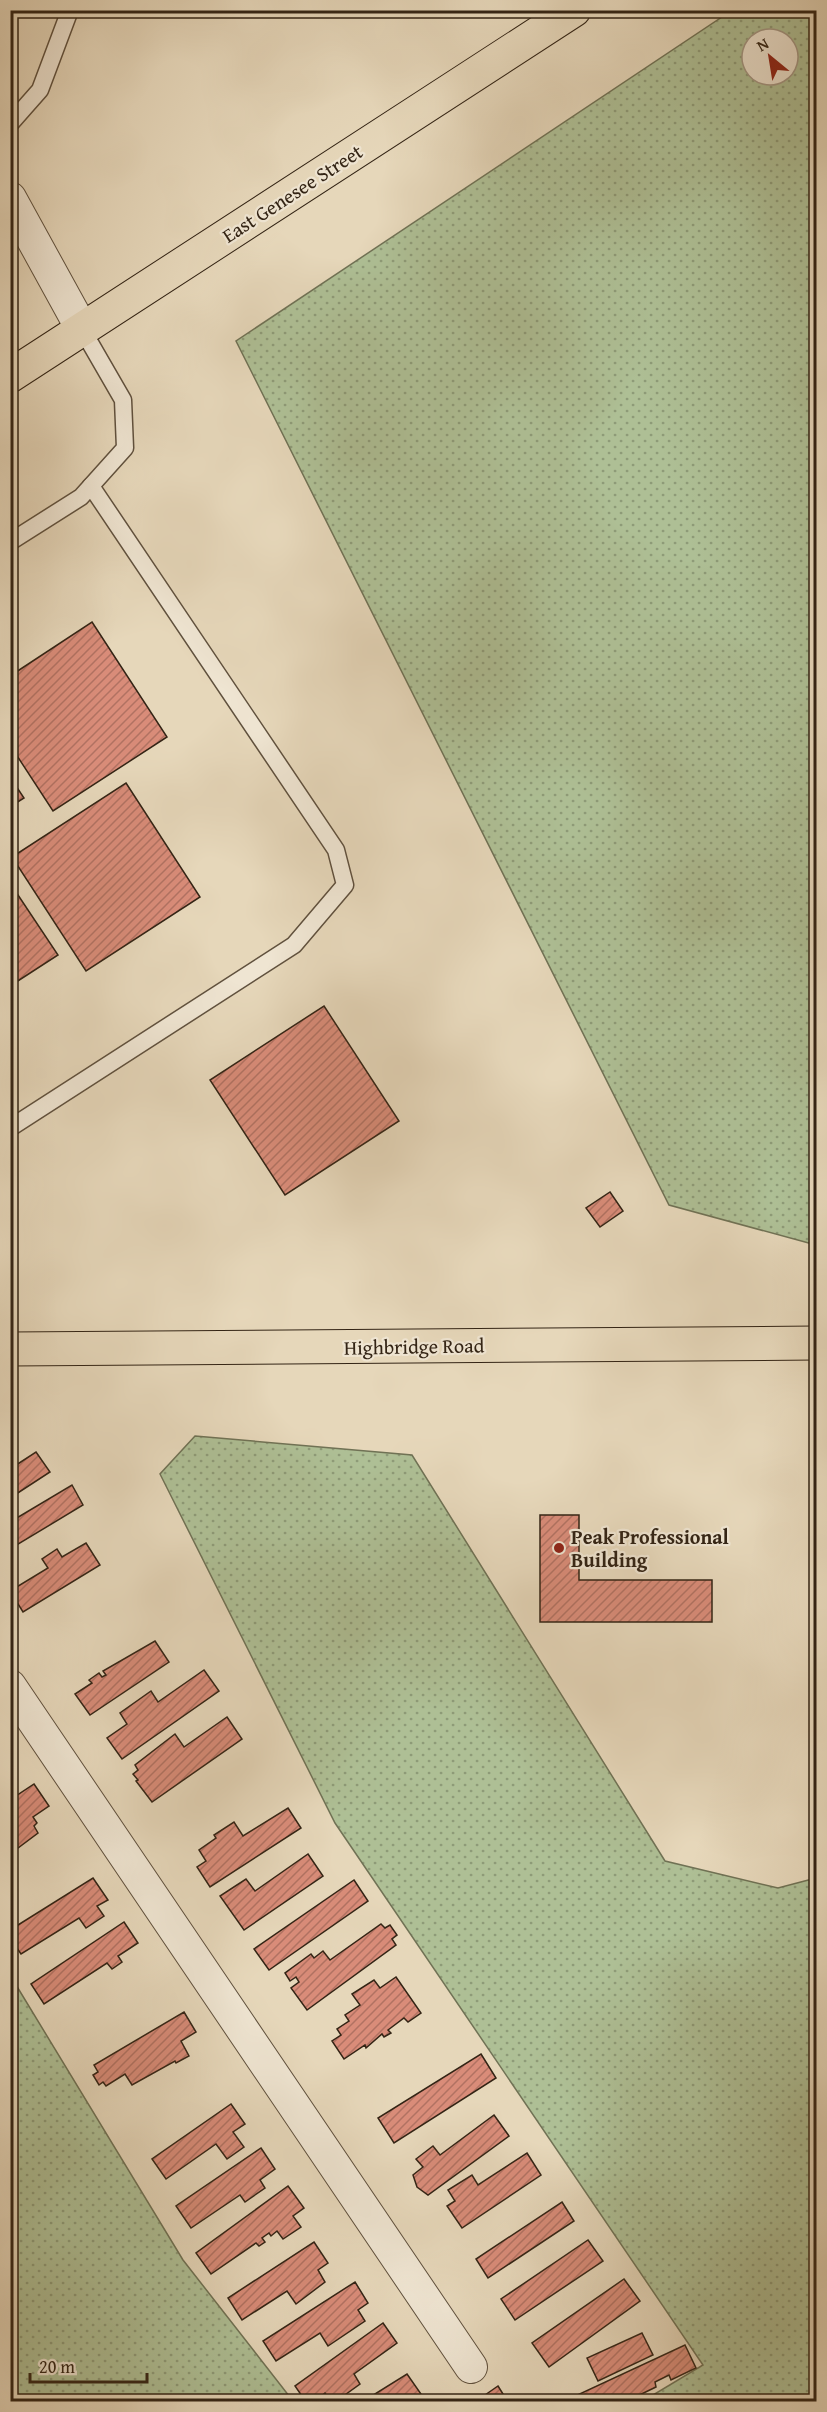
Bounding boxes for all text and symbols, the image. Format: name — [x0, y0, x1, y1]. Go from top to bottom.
north arrow — [740, 27, 800, 87]
text: N — [752, 31, 773, 57]
street label: East Genesee Street — [216, 137, 368, 249]
street label: Highbridge Road — [343, 1330, 485, 1362]
place label: Peak Professional Building — [571, 1522, 729, 1574]
marker: Peak Professional Building — [552, 1541, 566, 1555]
scale bar — [30, 2346, 147, 2384]
text: 20 m — [39, 2353, 75, 2380]

